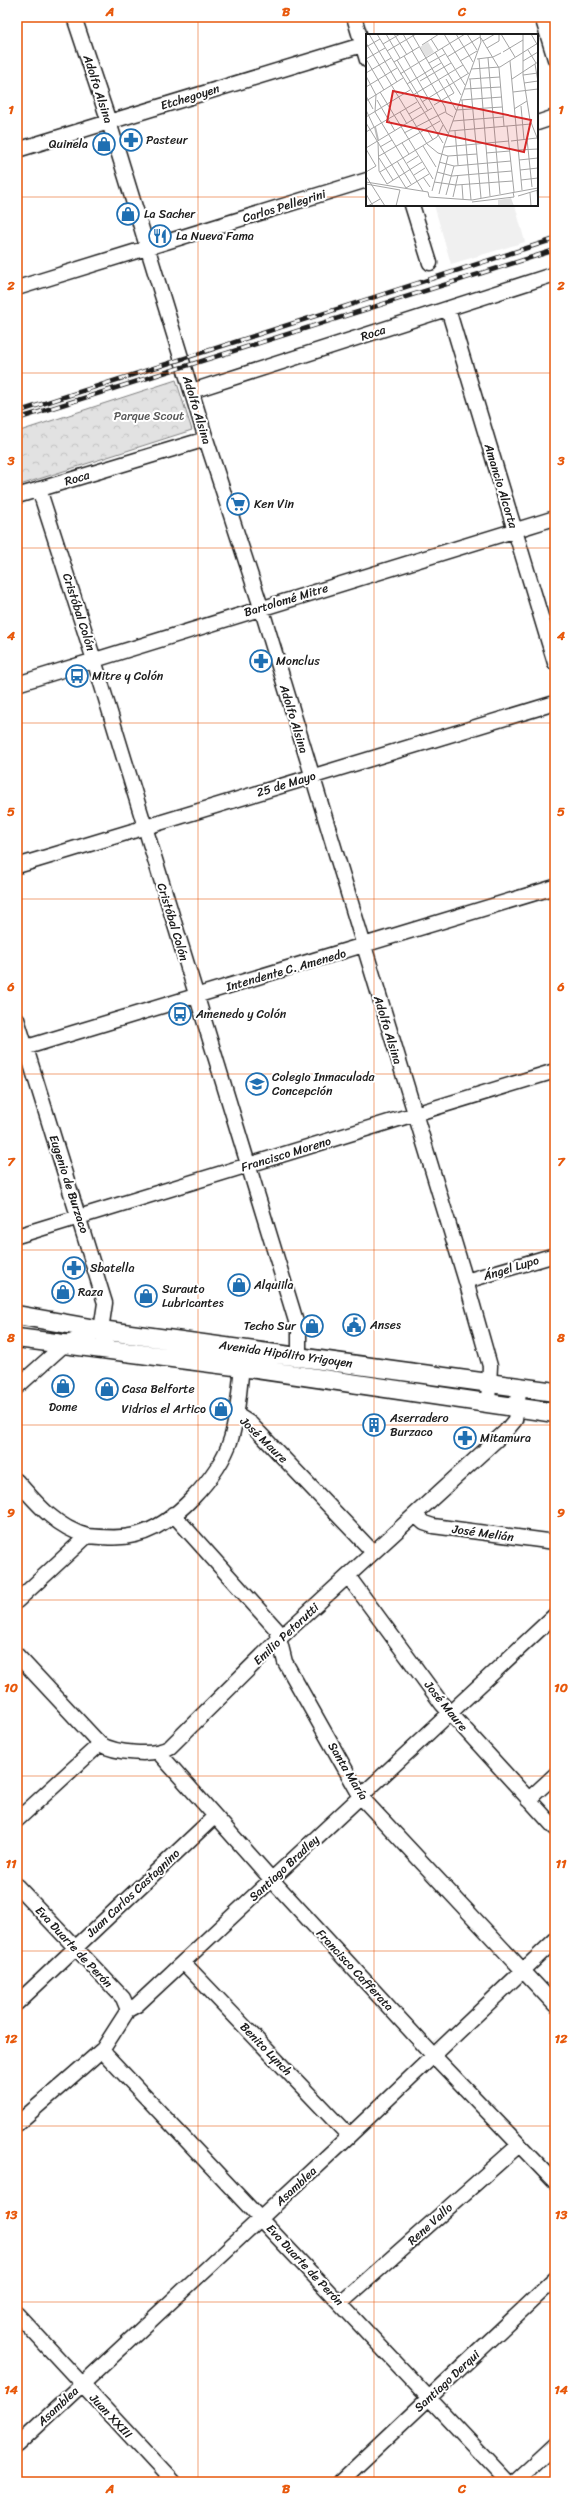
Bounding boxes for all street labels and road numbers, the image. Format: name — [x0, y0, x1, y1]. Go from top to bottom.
street label: Adolfo Alsina — [76, 51, 119, 126]
street label: Etchegoyen — [158, 77, 223, 116]
street label: Carlos Pellegrini — [240, 183, 329, 229]
street label: Roca — [358, 318, 389, 347]
street label: Adolfo Alsina — [176, 372, 218, 447]
street label: Amancio Alcorta — [477, 440, 525, 532]
street label: Roca — [62, 463, 93, 492]
street label: Cristóbal Colón — [56, 570, 102, 654]
street label: Bartolomé Mitre — [241, 577, 331, 623]
street label: Adolfo Alsina — [273, 681, 315, 756]
street label: 25 de Mayo — [254, 765, 318, 803]
street label: Cristóbal Colón — [151, 880, 195, 964]
street label: Intendente C. Amenedo — [222, 942, 349, 998]
street label: Adolfo Alsina — [367, 992, 409, 1067]
street label: Francisco Moreno — [238, 1130, 334, 1178]
street label: Eugenio de Burzaco — [43, 1132, 95, 1236]
street label: Ángel Lupo — [479, 1249, 542, 1287]
street label: Avenida Hipólito Yrigoyen — [217, 1334, 355, 1374]
street label: José Maure — [234, 1410, 293, 1469]
street label: José Melián — [450, 1518, 516, 1548]
street label: Emilio Petorutti — [248, 1597, 325, 1671]
street label: José Maure — [418, 1675, 474, 1736]
street label: Santa María — [322, 1737, 374, 1805]
street label: Santiago Bradley — [244, 1829, 325, 1907]
street label: Juan Carlos Castagnino — [80, 1843, 185, 1944]
street label: Eva Duarte de Perón — [30, 1901, 119, 1994]
street label: Francisco Cafferata — [311, 1924, 399, 2016]
street label: Benito Lynch — [234, 2017, 298, 2081]
street label: Asamblea — [269, 2161, 322, 2212]
street label: Rene Vallo — [402, 2197, 458, 2251]
street label: Eva Duarte de Perón — [261, 2219, 350, 2312]
street label: Santiago Derqui — [409, 2344, 486, 2418]
street label: Asamblea — [31, 2381, 84, 2432]
street label: Juan XXIII — [83, 2387, 138, 2444]

